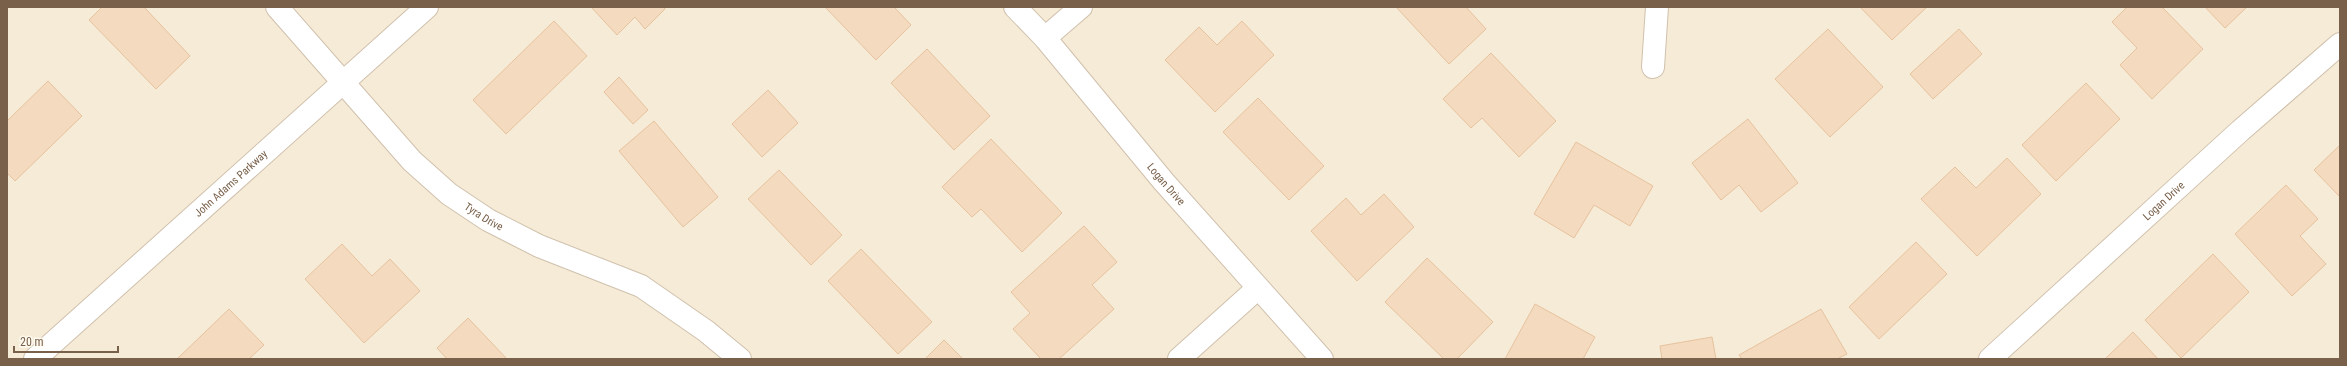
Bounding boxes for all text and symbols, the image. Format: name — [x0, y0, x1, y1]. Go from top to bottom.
street label: John Adams Parkway — [192, 147, 270, 219]
street label: Logan Drive — [1145, 160, 1188, 208]
street label: Logan Drive — [2140, 179, 2187, 223]
street label: Tyra Drive — [462, 200, 505, 233]
scale bar — [14, 328, 118, 354]
text: 20 m — [20, 335, 44, 349]

